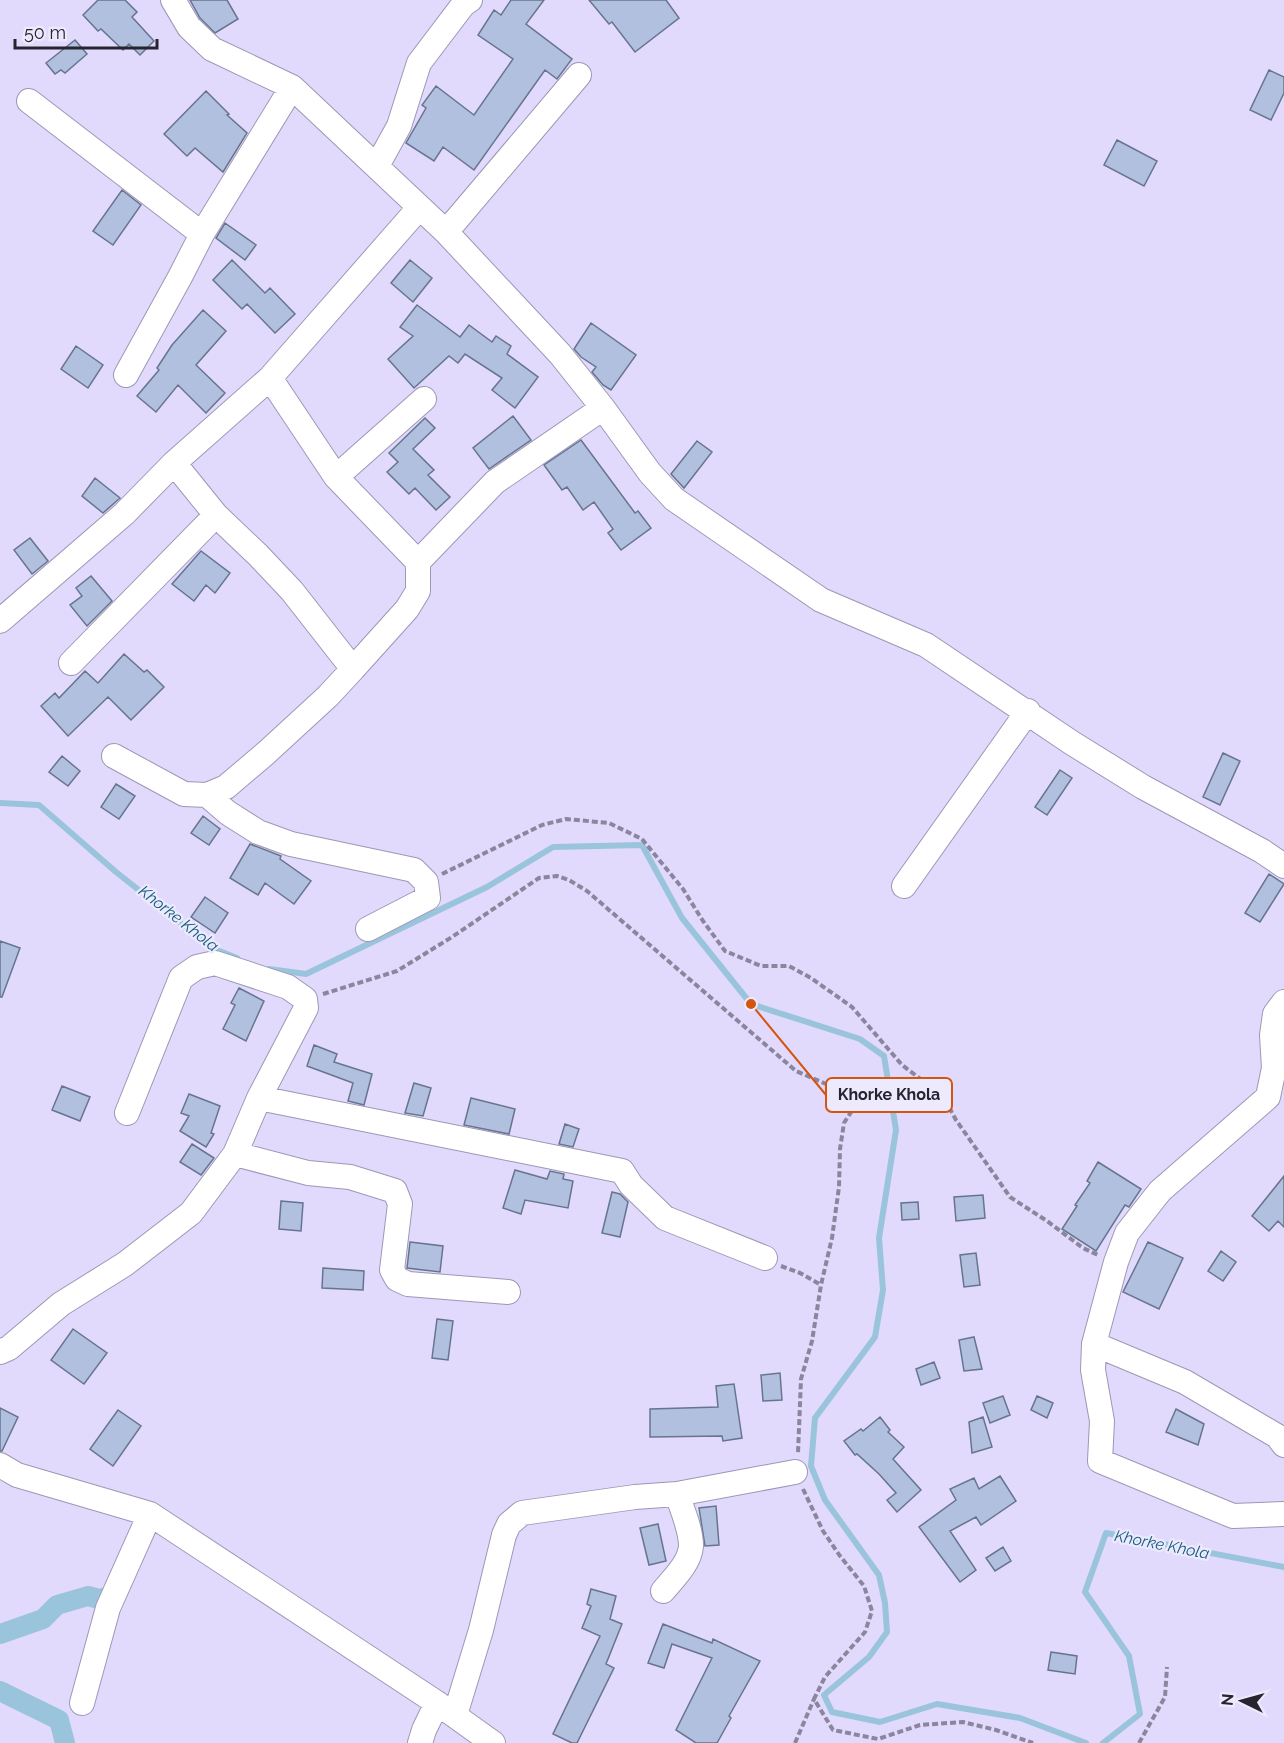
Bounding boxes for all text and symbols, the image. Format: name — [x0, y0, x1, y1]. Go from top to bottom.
scale bar — [15, 12, 158, 50]
text: 50 m — [24, 22, 66, 43]
water label: Khorke Khola — [135, 881, 223, 956]
callout: Khorke Khola — [826, 1078, 952, 1112]
text: Khorke Khola — [838, 1085, 940, 1104]
water label: Khorke Khola — [1113, 1526, 1211, 1563]
north arrow — [1212, 1671, 1272, 1731]
text: N — [1218, 1693, 1238, 1707]

